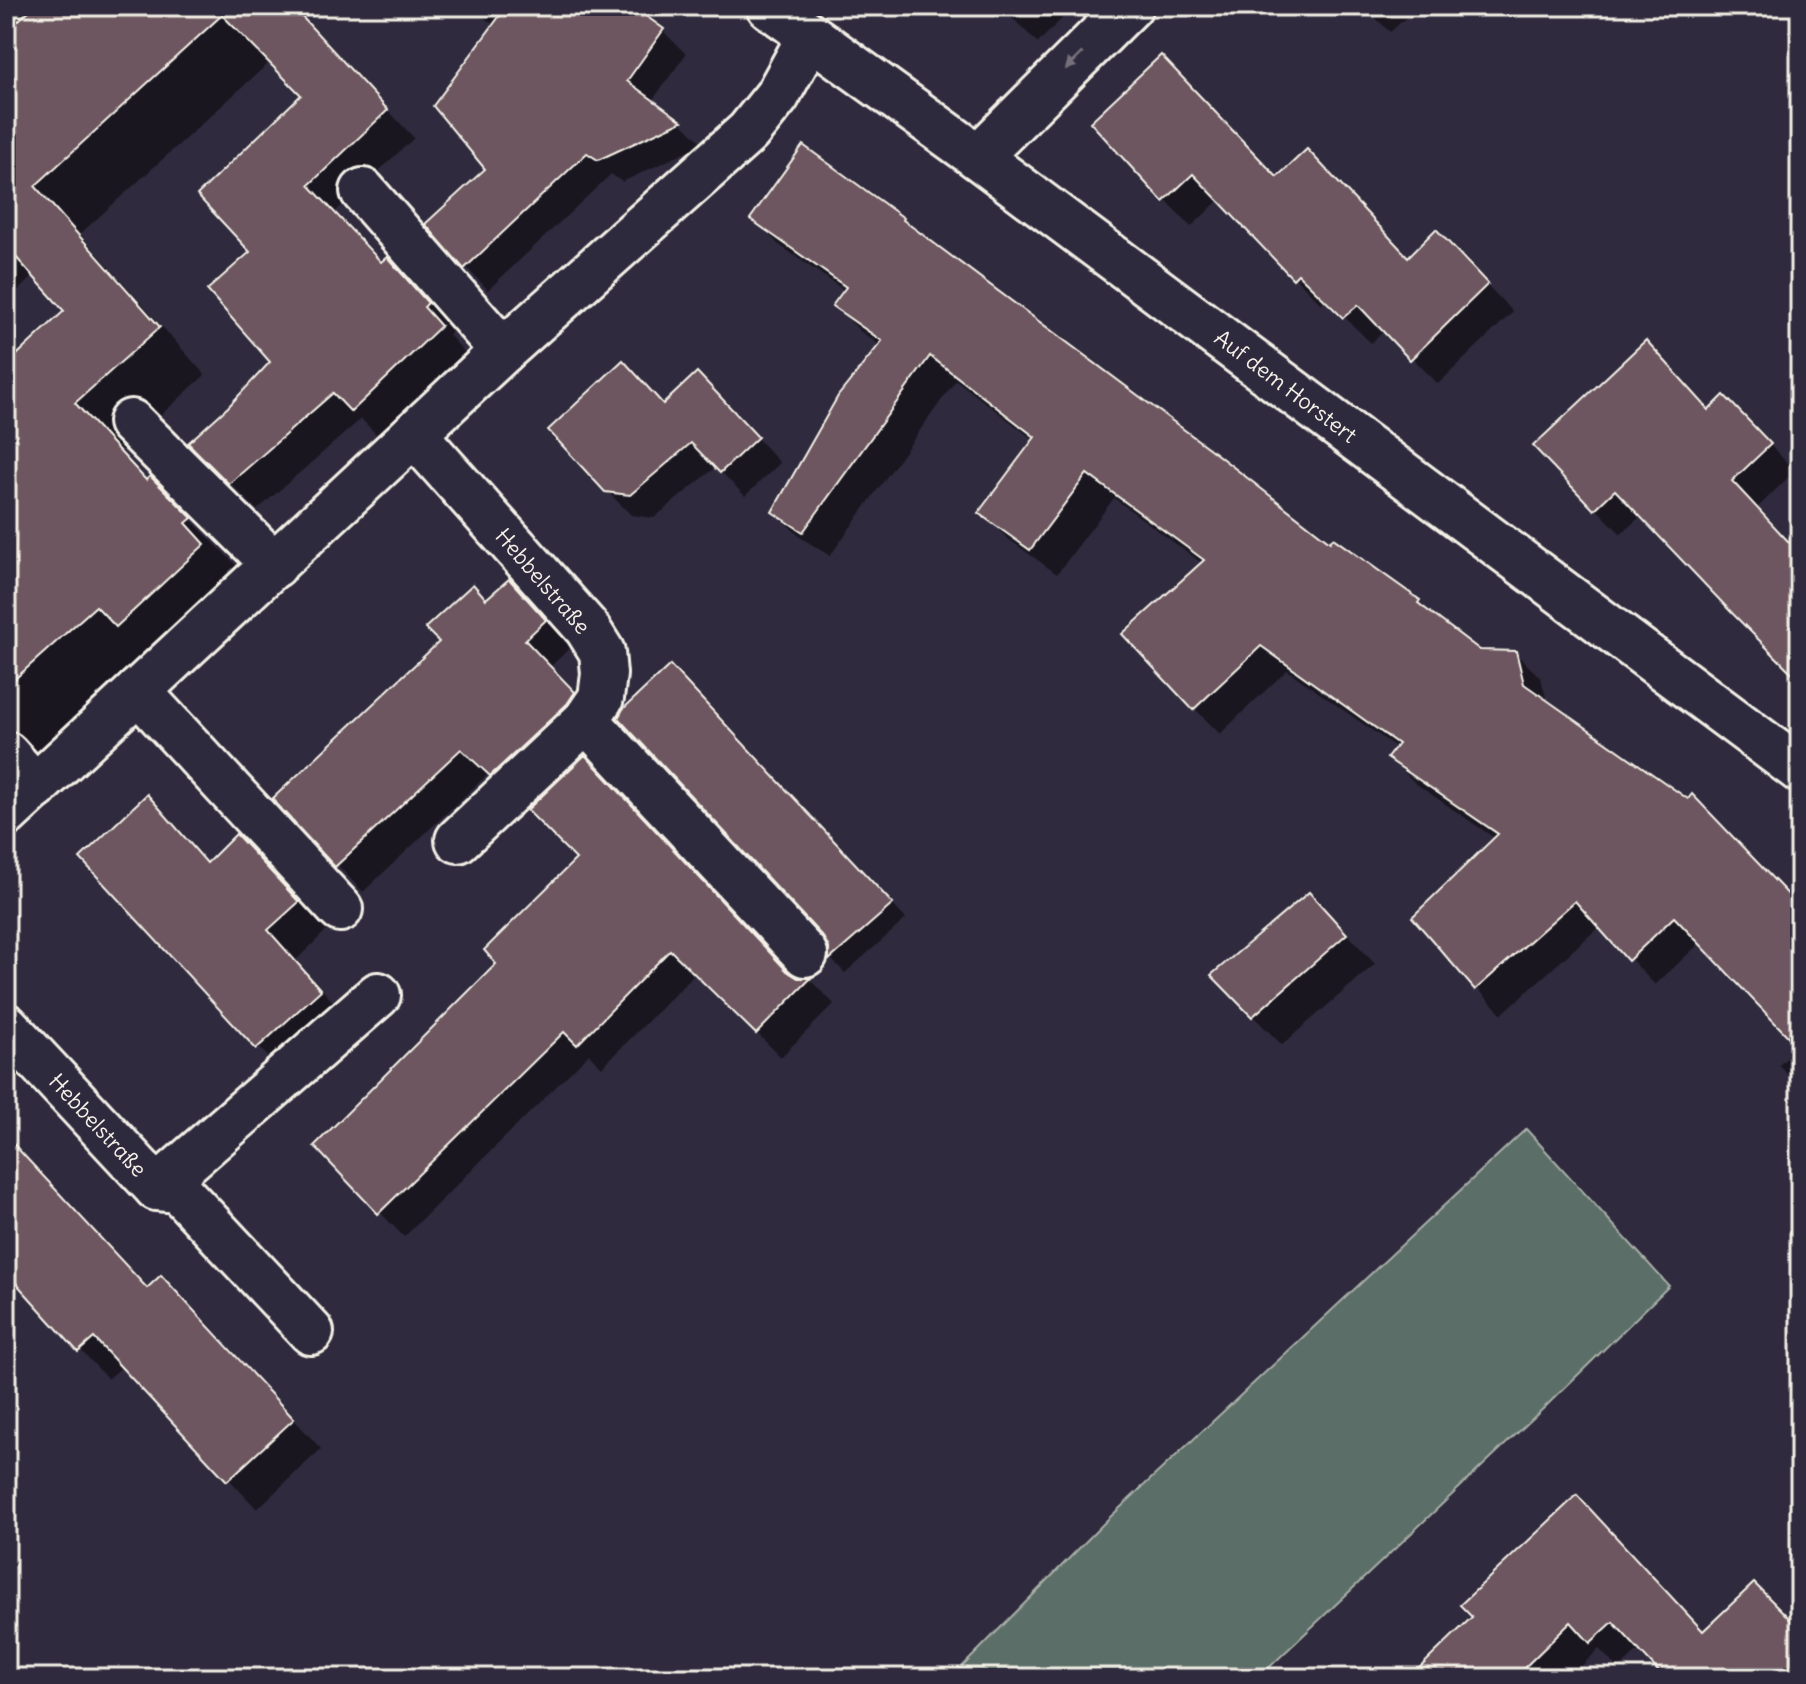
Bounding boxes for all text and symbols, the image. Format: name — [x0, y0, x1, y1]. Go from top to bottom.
one-way arrow — [1066, 51, 1084, 70]
street label: Auf dem Horstert — [1209, 323, 1363, 449]
street label: Hebbelstraße — [489, 522, 597, 640]
street label: Hebbelstraße — [43, 1068, 153, 1182]

